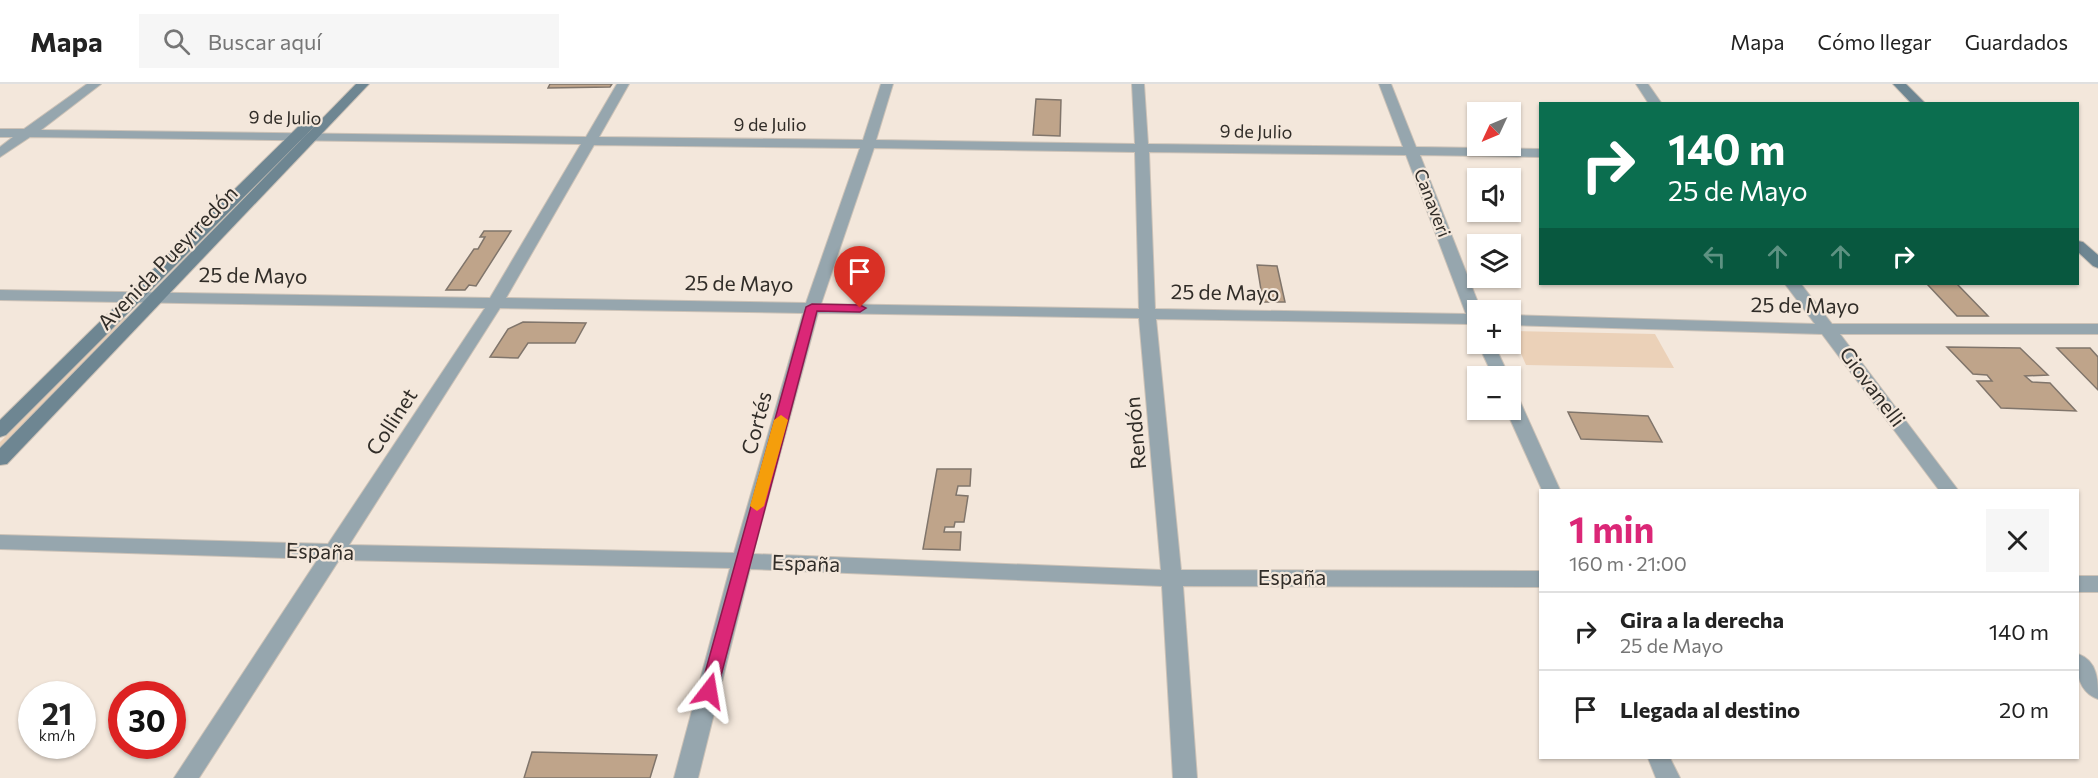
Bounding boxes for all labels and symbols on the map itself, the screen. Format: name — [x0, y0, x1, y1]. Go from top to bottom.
north arrow — [1467, 102, 1521, 156]
street label: 9 de Julio — [248, 105, 322, 129]
street label: 9 de Julio — [734, 113, 806, 135]
street label: 9 de Julio — [1219, 119, 1293, 143]
street label: Canaveri — [1410, 165, 1456, 240]
street label: Avenida Pueyrredón — [92, 180, 242, 334]
pin — [834, 246, 885, 308]
street label: 25 de Mayo — [198, 261, 308, 288]
street label: 25 de Mayo — [684, 269, 794, 296]
street label: 25 de Mayo — [1170, 278, 1280, 305]
street label: 25 de Mayo — [1750, 291, 1860, 318]
street label: Giovanelli — [1835, 341, 1911, 431]
street label: Collinet — [360, 383, 422, 459]
street label: Cortés — [735, 388, 776, 457]
street label: Rendón — [1119, 396, 1150, 471]
street label: España — [285, 537, 355, 564]
street label: España — [771, 549, 841, 576]
street label: España — [1258, 564, 1326, 589]
position arrow — [677, 659, 741, 723]
speed limit sign: 30 — [108, 681, 186, 759]

